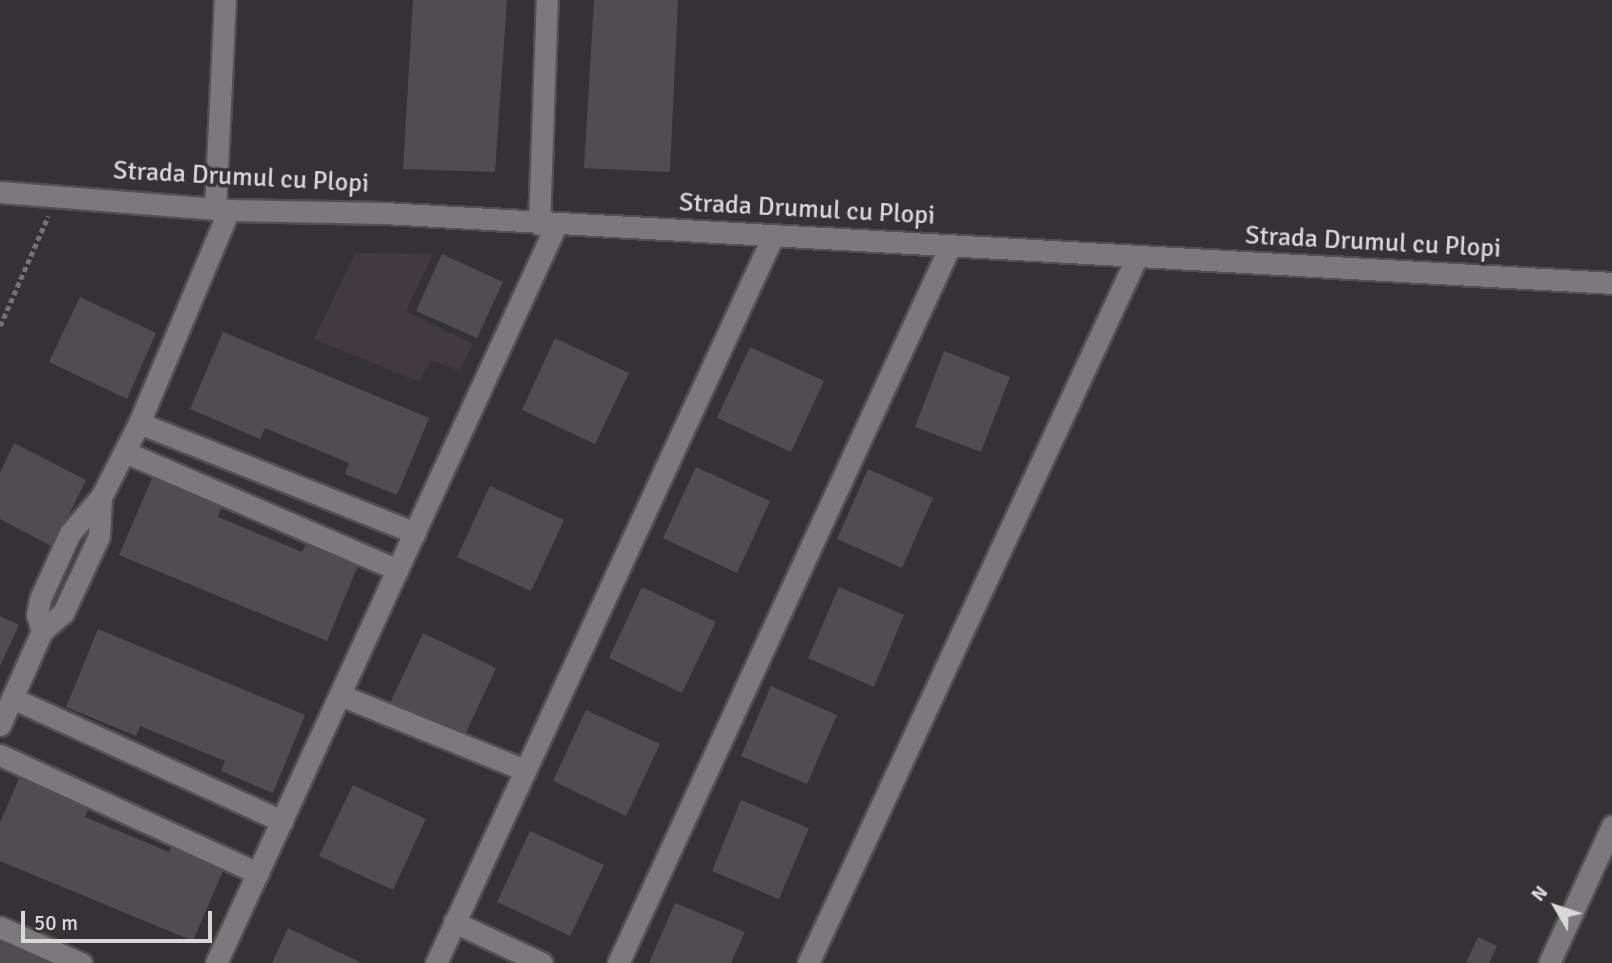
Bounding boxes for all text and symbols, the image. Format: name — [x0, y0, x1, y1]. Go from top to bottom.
street label: Strada Drumul cu Plopi — [112, 156, 370, 200]
street label: Strada Drumul cu Plopi — [678, 188, 936, 232]
street label: Strada Drumul cu Plopi — [1244, 221, 1502, 265]
north arrow — [1521, 872, 1591, 942]
text: N — [1526, 881, 1553, 906]
scale bar — [24, 897, 215, 941]
text: 50 m — [34, 910, 78, 936]

